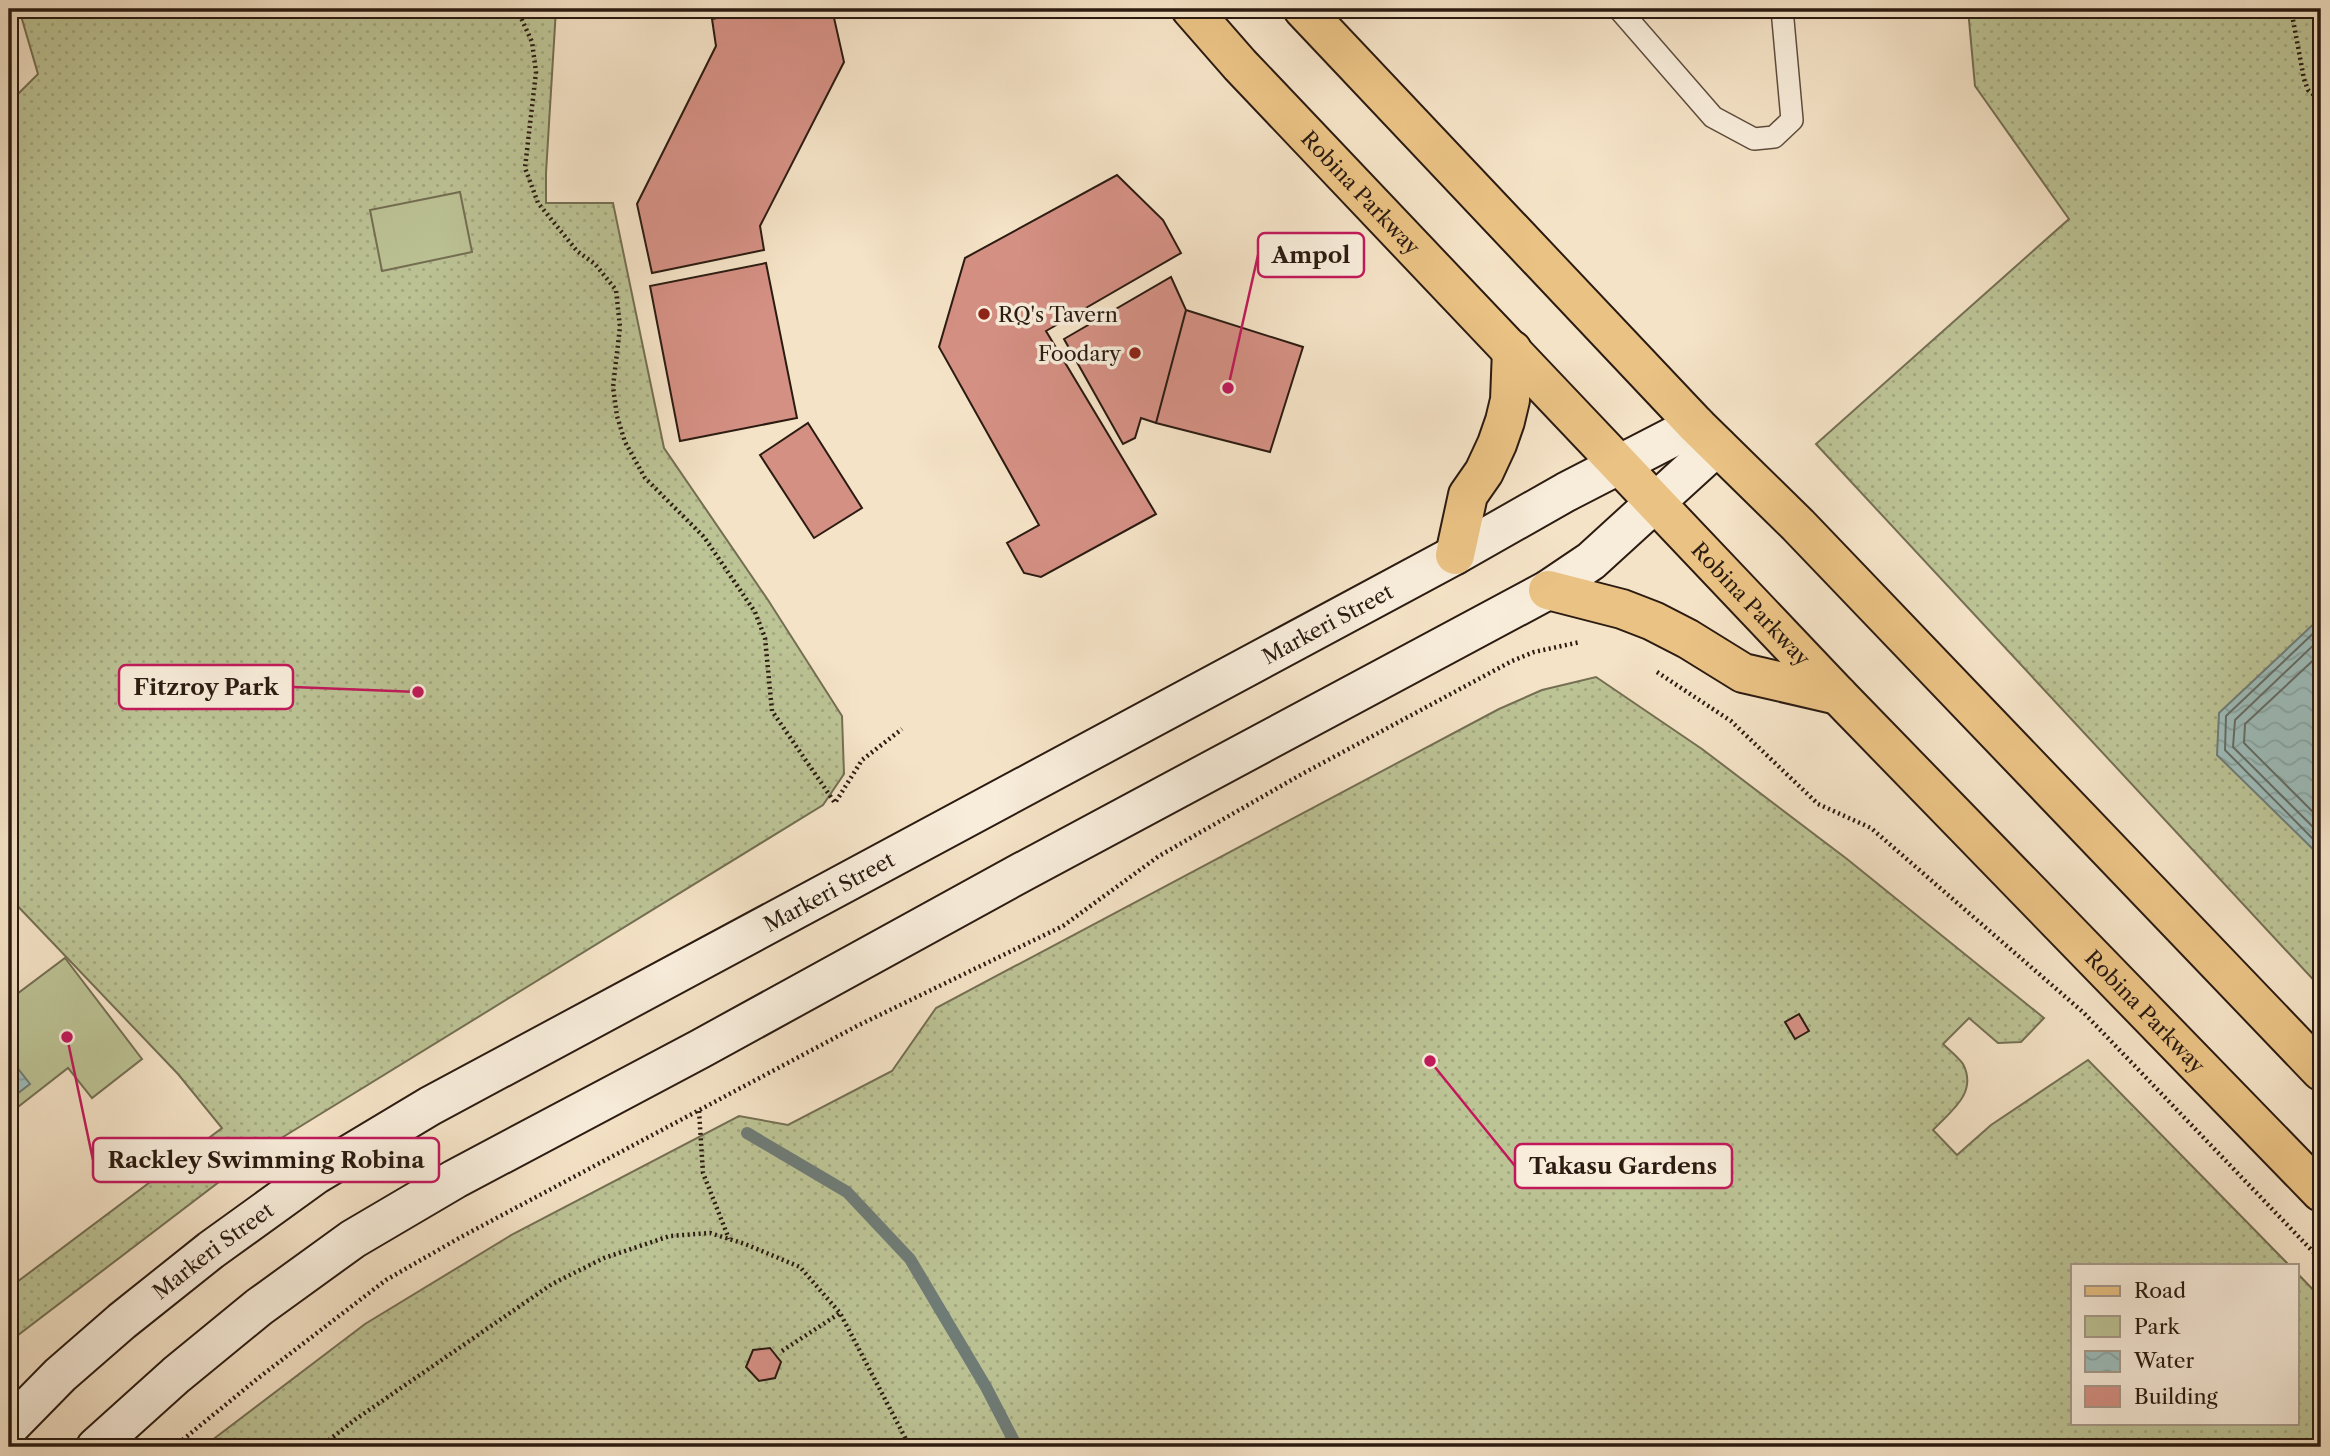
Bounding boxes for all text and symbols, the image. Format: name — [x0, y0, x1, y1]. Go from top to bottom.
street label: Robina Parkway — [1296, 125, 1426, 260]
callout: Ampol — [1258, 233, 1364, 277]
text: Ampol — [1271, 241, 1350, 269]
place label: RQ's Tavern — [998, 302, 1118, 327]
marker: RQ's Tavern — [976, 306, 992, 322]
place label: Foodary — [1038, 341, 1121, 366]
marker: Foodary — [1127, 345, 1143, 361]
street label: Robina Parkway — [1687, 537, 1816, 671]
street label: Markeri Street — [1258, 578, 1397, 669]
callout: Fitzroy Park — [119, 665, 293, 709]
text: Fitzroy Park — [133, 673, 280, 701]
street label: Markeri Street — [759, 846, 899, 937]
street label: Robina Parkway — [2080, 945, 2211, 1078]
callout: Rackley Swimming Robina — [93, 1138, 439, 1182]
callout: Takasu Gardens — [1515, 1144, 1732, 1188]
text: Rackley Swimming Robina — [107, 1146, 425, 1174]
text: Takasu Gardens — [1529, 1152, 1717, 1180]
street label: Markeri Street — [148, 1197, 278, 1304]
legend — [2071, 1264, 2298, 1424]
text: Road — [2134, 1278, 2186, 1303]
text: Park — [2134, 1314, 2180, 1339]
text: Water — [2133, 1348, 2194, 1373]
text: Building — [2134, 1384, 2219, 1409]

